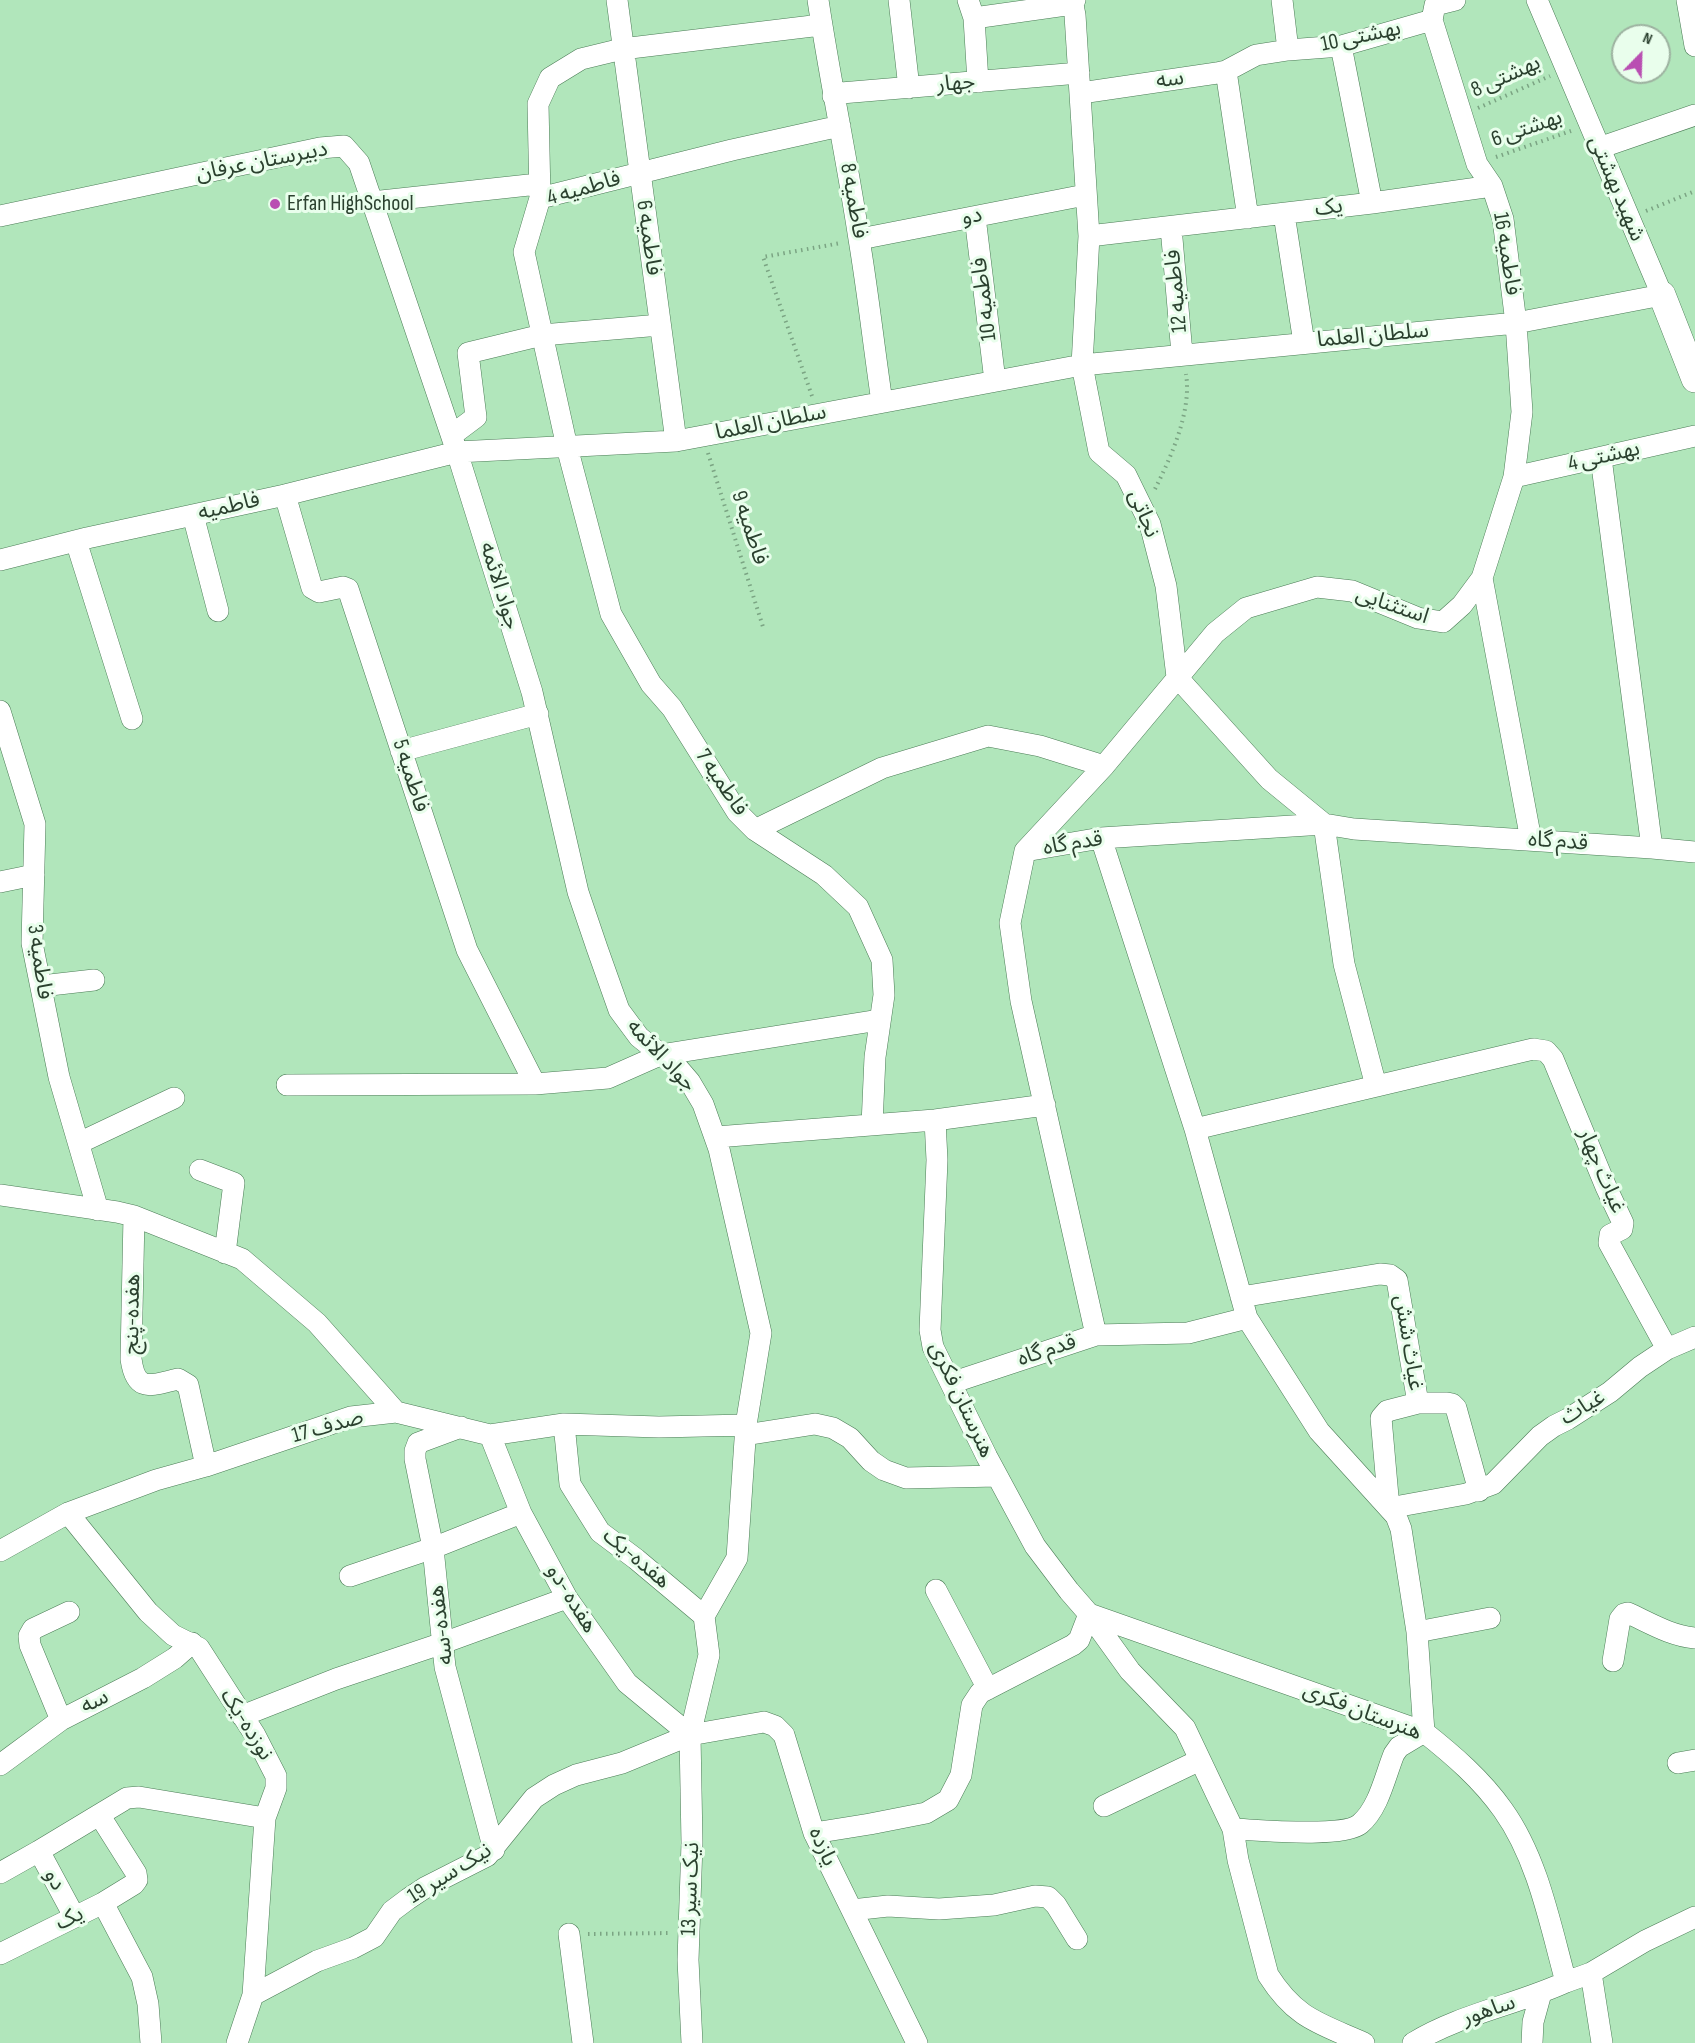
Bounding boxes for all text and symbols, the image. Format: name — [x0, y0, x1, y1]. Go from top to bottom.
street label: بهشتی 10 — [1319, 16, 1403, 58]
north arrow — [1611, 24, 1671, 84]
text: N — [1640, 28, 1655, 49]
street label: بهشتی 8 — [1467, 50, 1545, 104]
street label: سه — [1154, 65, 1186, 95]
street label: جهار — [936, 69, 976, 99]
street label: بهشتی 6 — [1488, 105, 1566, 153]
street label: شهید بهشتی — [1582, 132, 1650, 246]
street label: دبیرستان عرفان — [194, 136, 330, 188]
street label: فاطمیه 8 — [833, 161, 873, 241]
street label: فاطمیه 4 — [544, 166, 624, 212]
place label: Erfan HighSchool — [287, 191, 414, 217]
street label: یک — [1313, 193, 1345, 223]
marker: Erfan HighSchool — [268, 197, 282, 211]
street label: فاطمیه 6 — [630, 199, 666, 277]
street label: دو — [960, 202, 984, 232]
street label: فاطمیه 16 — [1486, 211, 1526, 297]
street label: فاطمیه 12 — [1160, 248, 1194, 334]
street label: فاطمیه 10 — [967, 256, 1003, 342]
street label: سلطان العلما — [1316, 318, 1430, 354]
street label: سلطان العلما — [713, 399, 829, 447]
street label: بهشتی 4 — [1566, 436, 1642, 478]
street label: نجاتی — [1122, 486, 1164, 542]
street label: فاطمیه — [195, 487, 263, 527]
street label: فاطمیه 9 — [725, 488, 773, 568]
street label: جواد الائمه — [473, 539, 525, 633]
street label: استثنایی — [1352, 581, 1432, 631]
street label: فاطمیه 5 — [386, 736, 434, 816]
street label: فاطمیه 7 — [689, 745, 753, 821]
street label: قدم گاه — [1041, 826, 1105, 862]
street label: قدم گاه — [1527, 827, 1589, 857]
street label: فاطمیه 3 — [21, 923, 57, 1001]
street label: جواد الائمه — [621, 1014, 701, 1098]
street label: غیاث چهار — [1571, 1125, 1631, 1217]
street label: هفده-پنج — [119, 1273, 147, 1355]
street label: غیاث شش — [1387, 1293, 1429, 1393]
street label: قدم گاه — [1014, 1329, 1080, 1373]
street label: هنرستان فکری — [923, 1338, 999, 1462]
street label: غیاث — [1556, 1384, 1610, 1432]
street label: صدف 17 — [289, 1404, 367, 1450]
street label: هفده-یک — [597, 1523, 675, 1595]
street label: هفده -دو — [540, 1560, 602, 1638]
street label: هفده-سه — [424, 1584, 460, 1666]
street label: هنرستان فکری — [1299, 1677, 1425, 1747]
street label: سه — [77, 1684, 113, 1720]
street label: نوزده-یک — [214, 1684, 278, 1766]
street label: یازده — [802, 1823, 842, 1871]
street label: نیک سیر 19 — [403, 1838, 497, 1910]
street label: نیک سیر 13 — [676, 1842, 706, 1936]
street label: دو — [38, 1865, 70, 1895]
street label: یک — [52, 1901, 88, 1937]
street label: ساهور — [1459, 1990, 1519, 2032]

